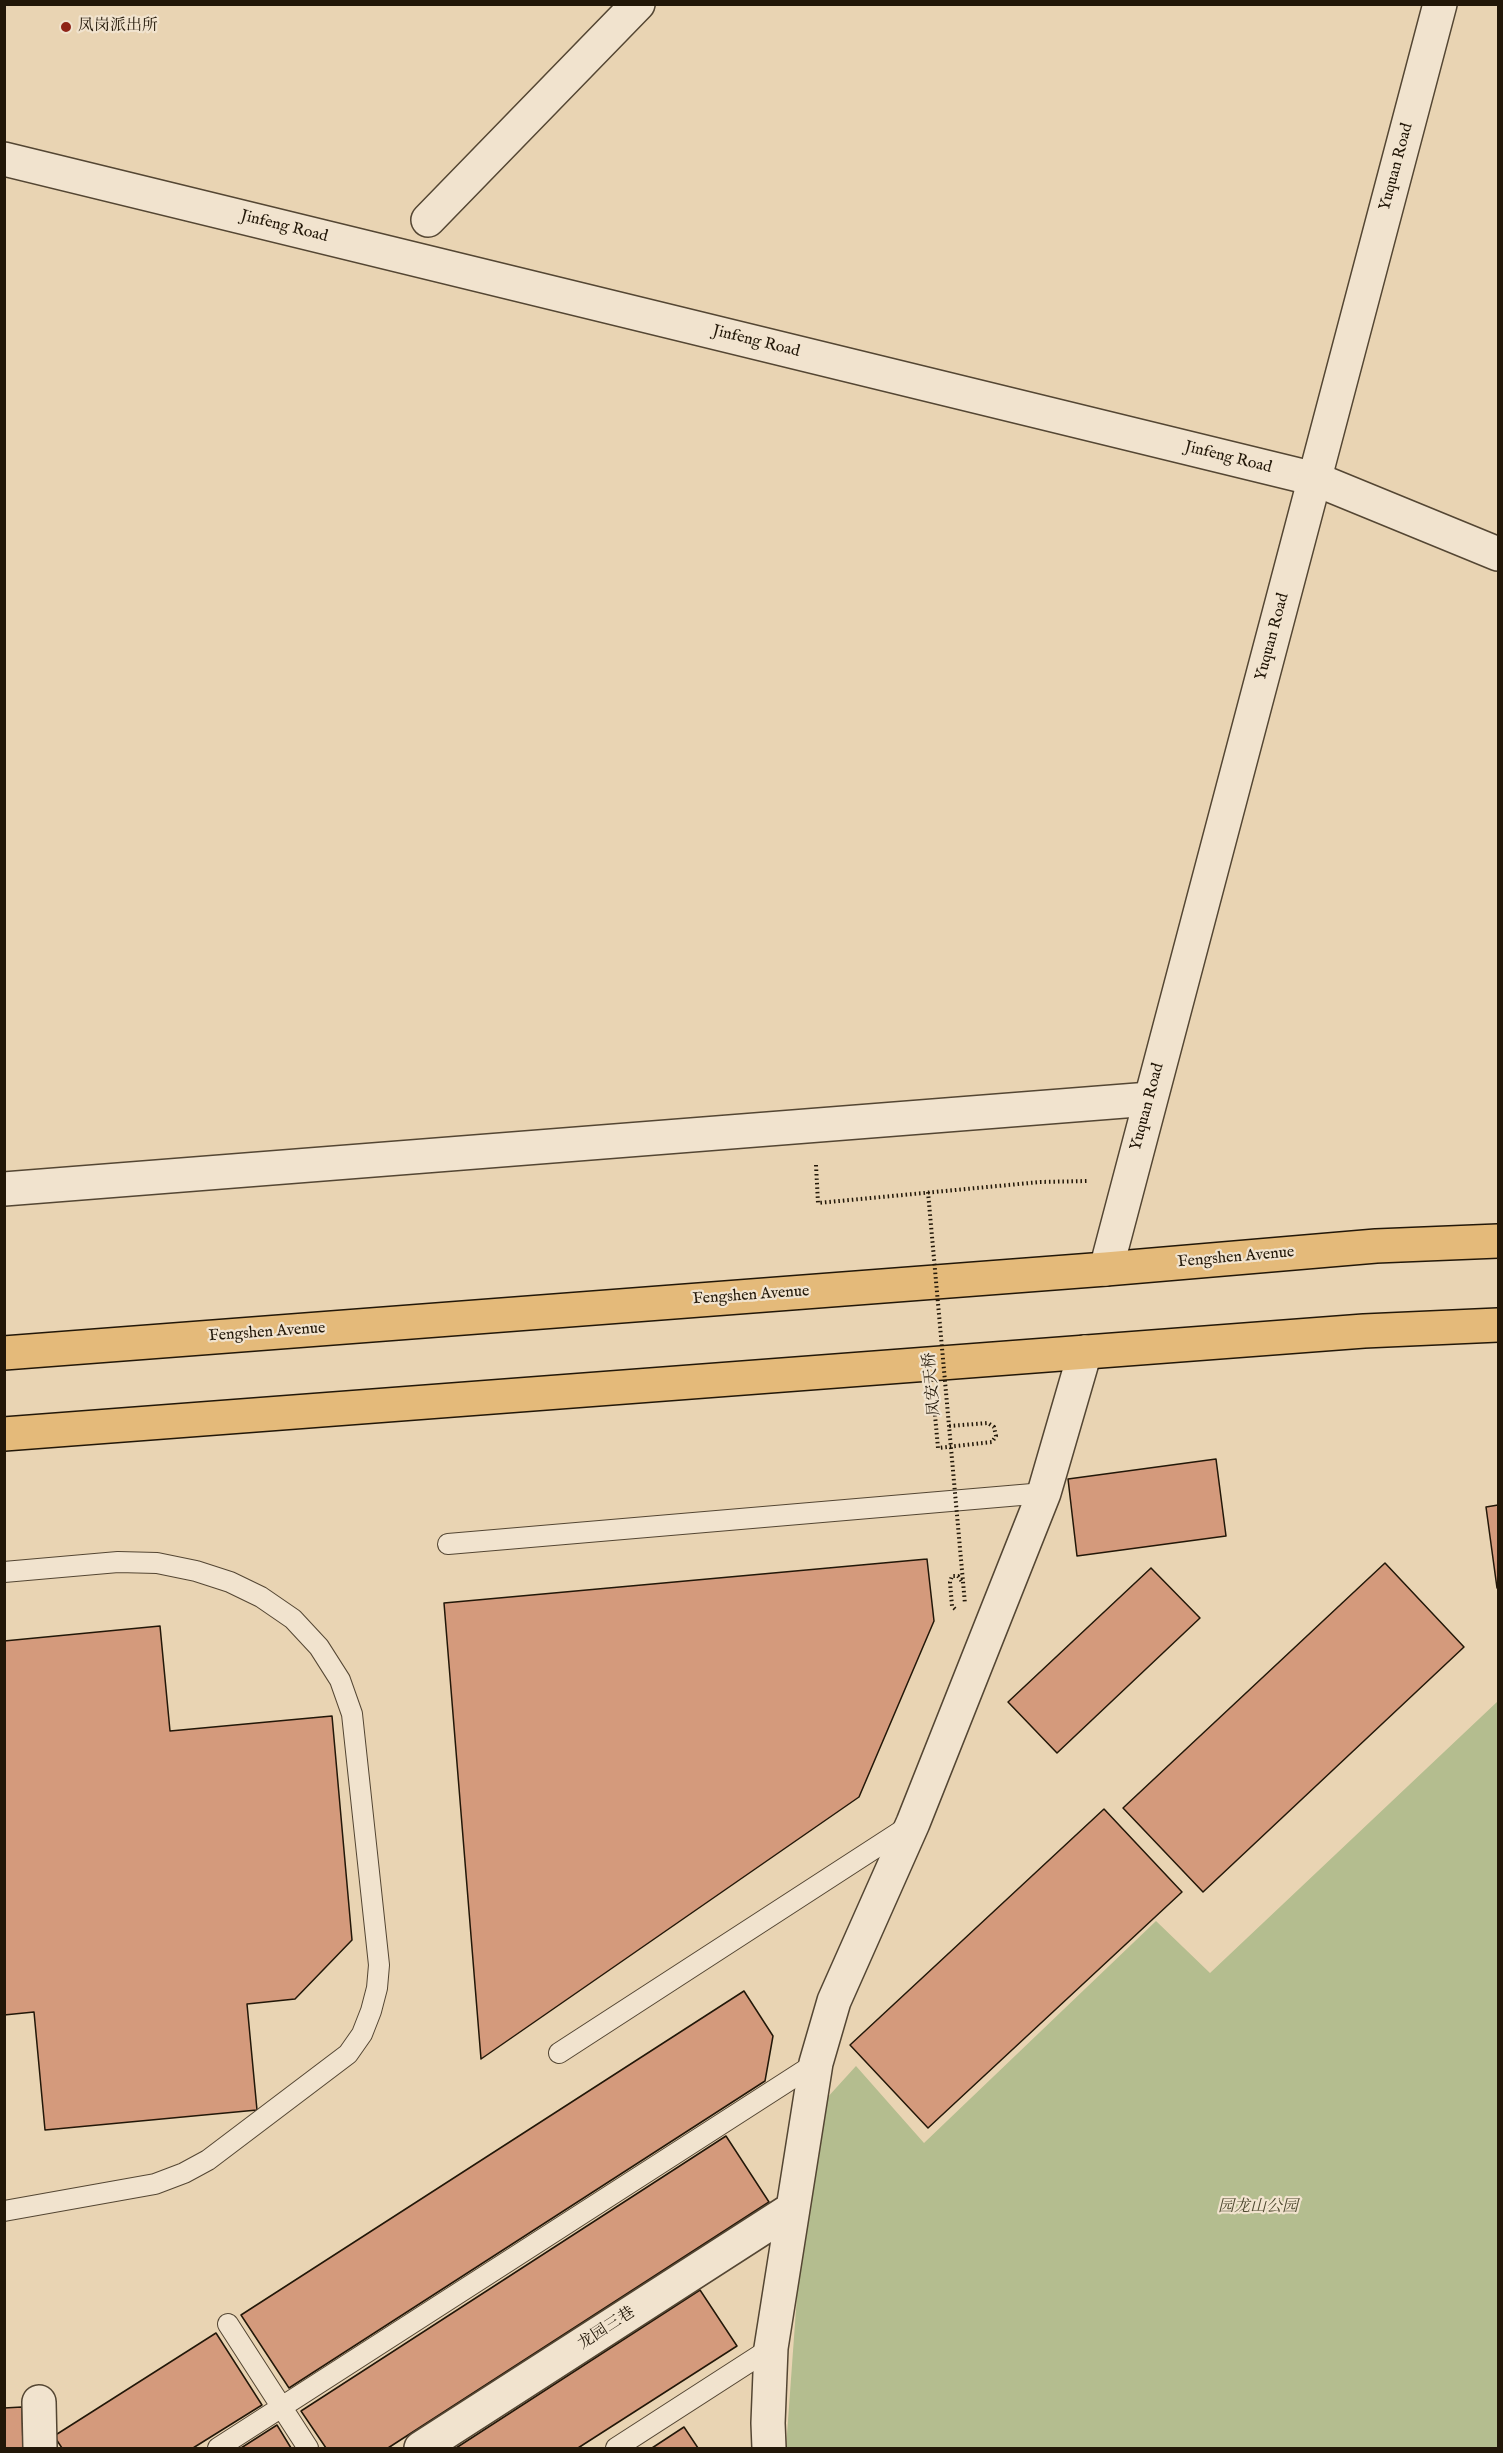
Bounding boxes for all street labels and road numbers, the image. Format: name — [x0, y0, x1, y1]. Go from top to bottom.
street label: Yuquan Road — [1376, 121, 1418, 213]
street label: Jinfeng Road — [238, 207, 330, 247]
street label: Jinfeng Road — [710, 322, 802, 362]
street label: Jinfeng Road — [1182, 438, 1274, 478]
street label: Yuquan Road — [1252, 591, 1294, 683]
street label: Yuquan Road — [1127, 1061, 1169, 1153]
street label: Fengshen Avenue — [1177, 1243, 1295, 1273]
street label: Fengshen Avenue — [692, 1282, 810, 1310]
street label: Fengshen Avenue — [208, 1319, 326, 1347]
street label: 凤安天桥 — [921, 1351, 945, 1417]
street label: 龙园三巷 — [575, 2304, 639, 2354]

